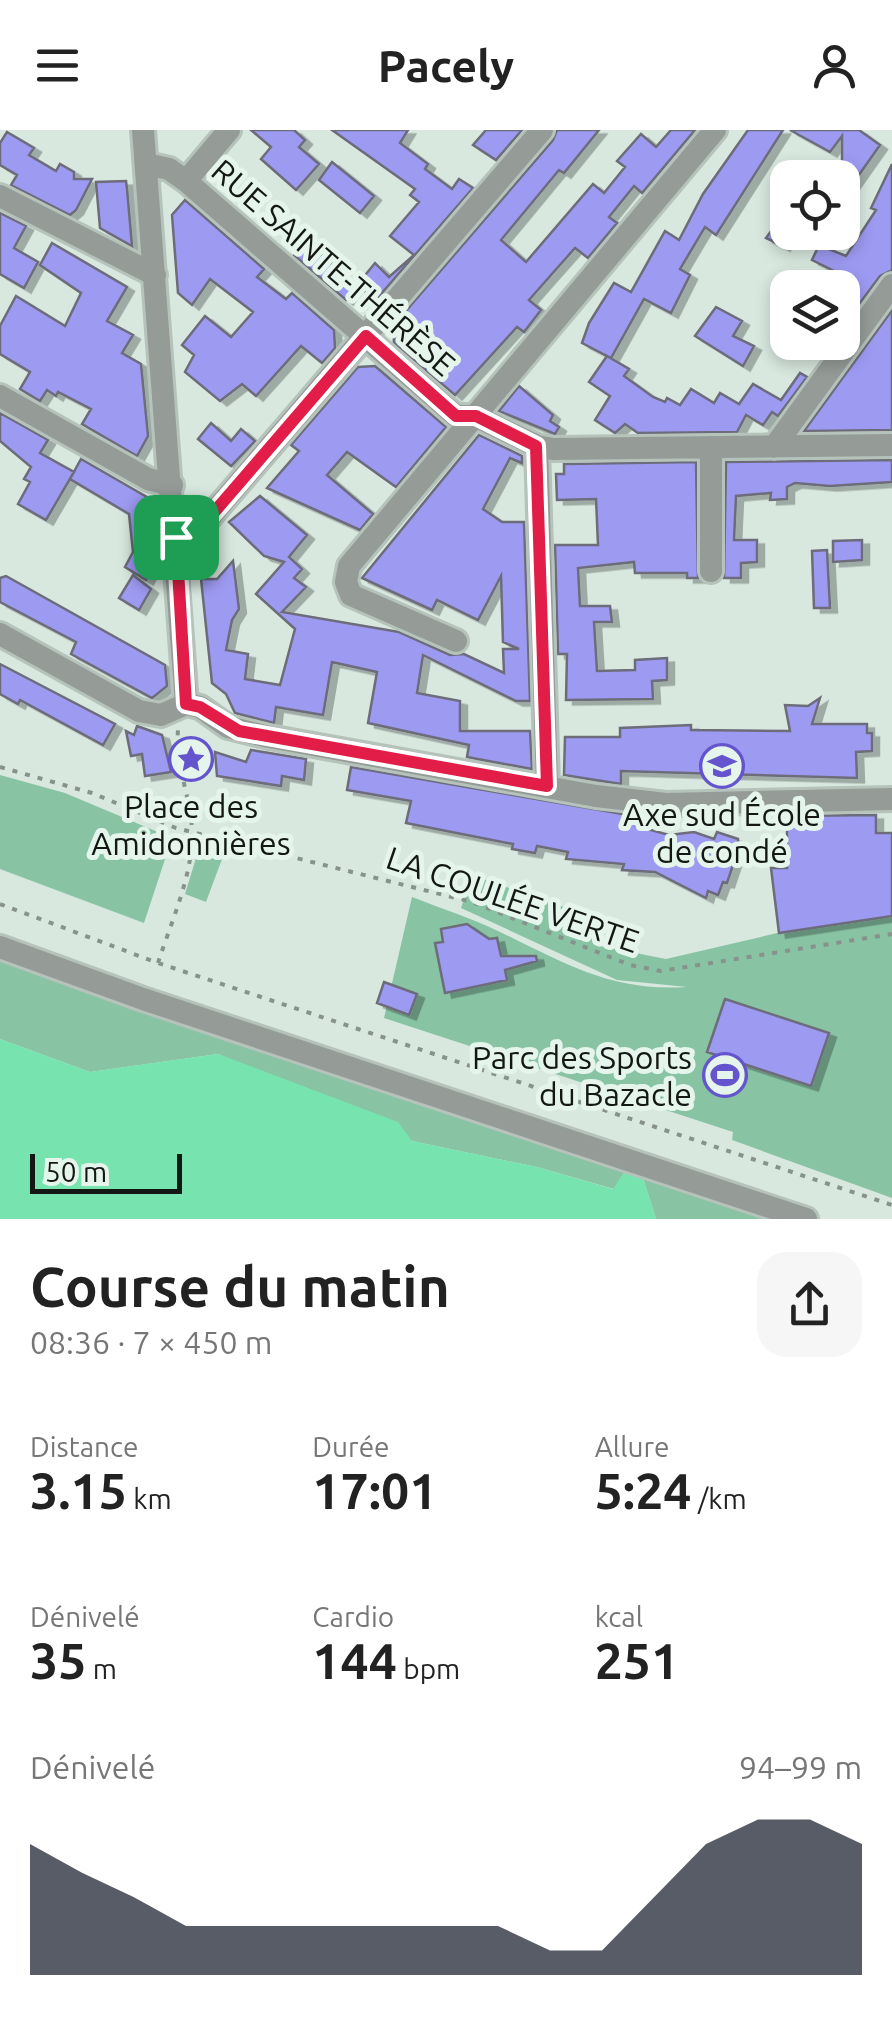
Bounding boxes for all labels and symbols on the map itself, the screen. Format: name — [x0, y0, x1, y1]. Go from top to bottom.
street label: RUE SAINTE-THÉRÈSE — [205, 152, 463, 382]
pin — [134, 495, 219, 580]
place icon: Place des Amidonnières — [168, 736, 214, 782]
school or university icon: Axe sud École de condé — [699, 743, 745, 789]
place label: Place des Amidonnières — [91, 788, 291, 861]
place label: Axe sud École de condé — [623, 796, 821, 869]
street label: LA COULÉE VERTE — [382, 839, 644, 959]
place label: Parc des Sports du Bazacle — [472, 1039, 692, 1112]
sports icon: Parc des Sports du Bazacle — [702, 1052, 748, 1098]
scale bar — [30, 1149, 182, 1194]

